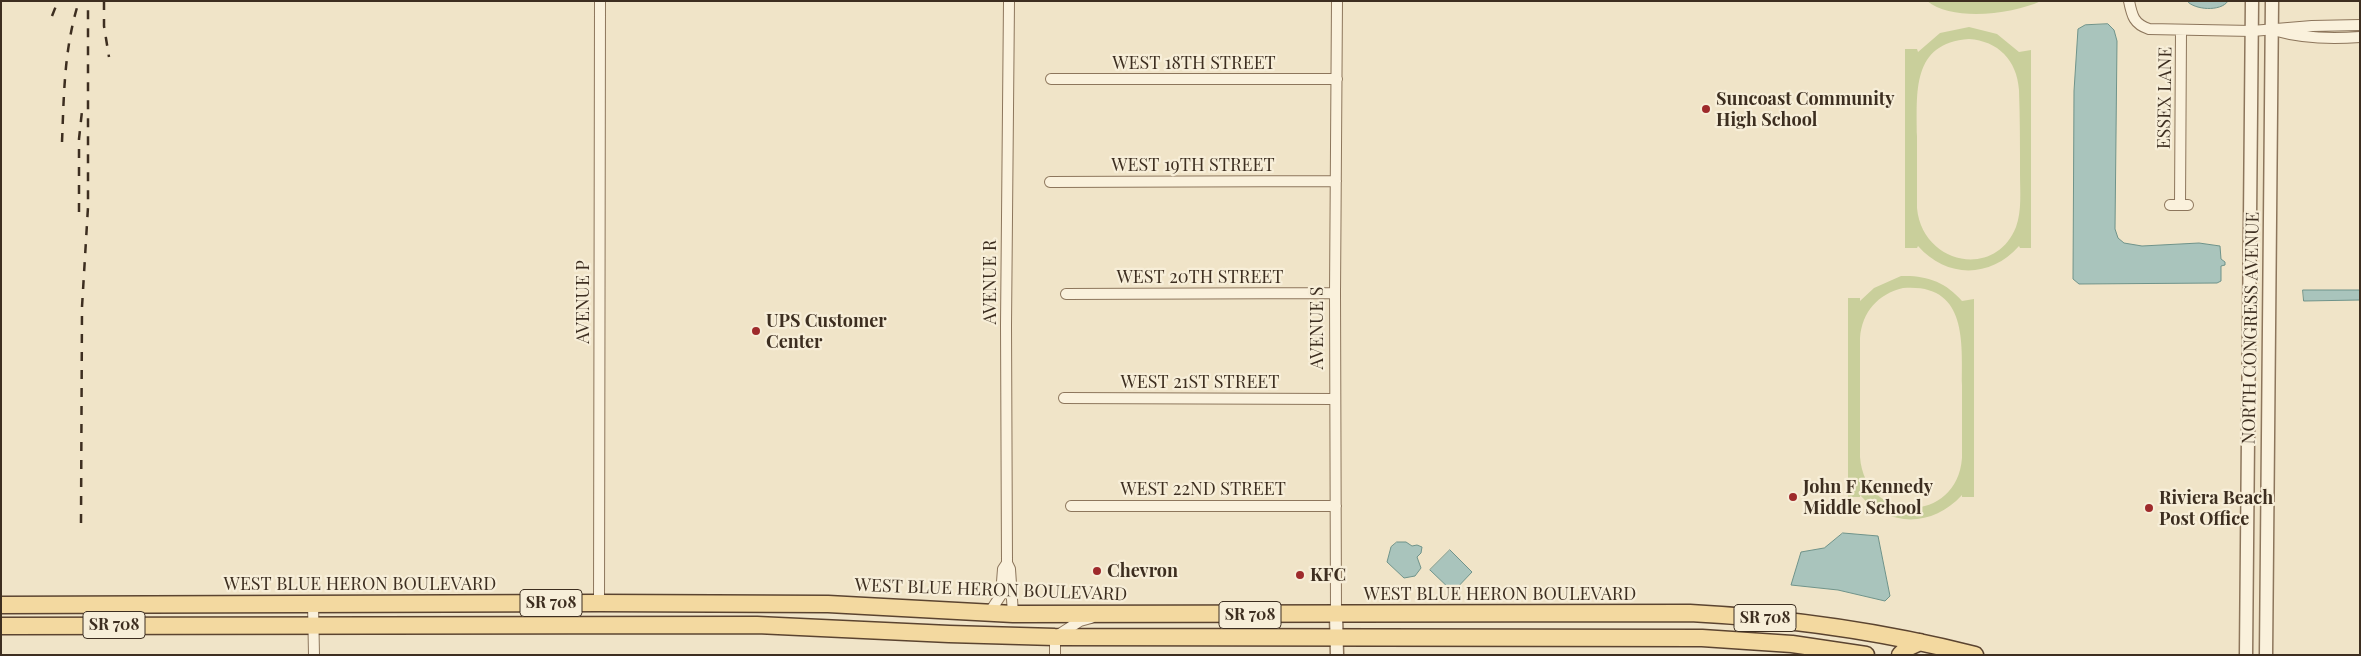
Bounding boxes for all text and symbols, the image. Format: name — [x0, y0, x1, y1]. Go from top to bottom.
street label: ESSEX LANE — [2153, 47, 2177, 149]
street label: WEST 18TH STREET — [1112, 52, 1276, 74]
place label: Suncoast Community High School — [1716, 88, 1894, 130]
marker: Suncoast Community High School — [1700, 103, 1712, 115]
street label: WEST 19TH STREET — [1111, 154, 1275, 176]
street label: NORTH CONGRESS AVENUE — [2238, 212, 2264, 444]
street label: AVENUE R — [979, 240, 1001, 324]
street label: AVENUE P — [572, 260, 594, 344]
street label: WEST 20TH STREET — [1116, 266, 1284, 288]
street label: AVENUE S — [1306, 287, 1328, 369]
place label: UPS Customer Center — [766, 310, 887, 352]
marker: UPS Customer Center — [750, 325, 762, 337]
street label: WEST 21ST STREET — [1121, 371, 1279, 393]
place label: John F Kennedy Middle School — [1803, 476, 1933, 518]
street label: WEST 22ND STREET — [1120, 478, 1286, 500]
place label: Riviera Beach Post Office — [2159, 487, 2273, 530]
marker: John F Kennedy Middle School — [1787, 491, 1799, 503]
marker: Riviera Beach Post Office — [2143, 502, 2155, 514]
place label: Chevron — [1107, 560, 1178, 582]
place label: KFC — [1310, 564, 1346, 586]
marker: Chevron — [1091, 565, 1103, 577]
marker: KFC — [1294, 569, 1306, 581]
street label: WEST BLUE HERON BOULEVARD — [224, 573, 496, 595]
street label: WEST BLUE HERON BOULEVARD — [854, 574, 1128, 606]
street label: WEST BLUE HERON BOULEVARD — [1364, 583, 1636, 605]
road number: SR 708 — [520, 590, 582, 616]
road number: SR 708 — [1219, 602, 1281, 628]
road number: SR 708 — [1734, 604, 1796, 632]
road number: SR 708 — [83, 612, 145, 638]

